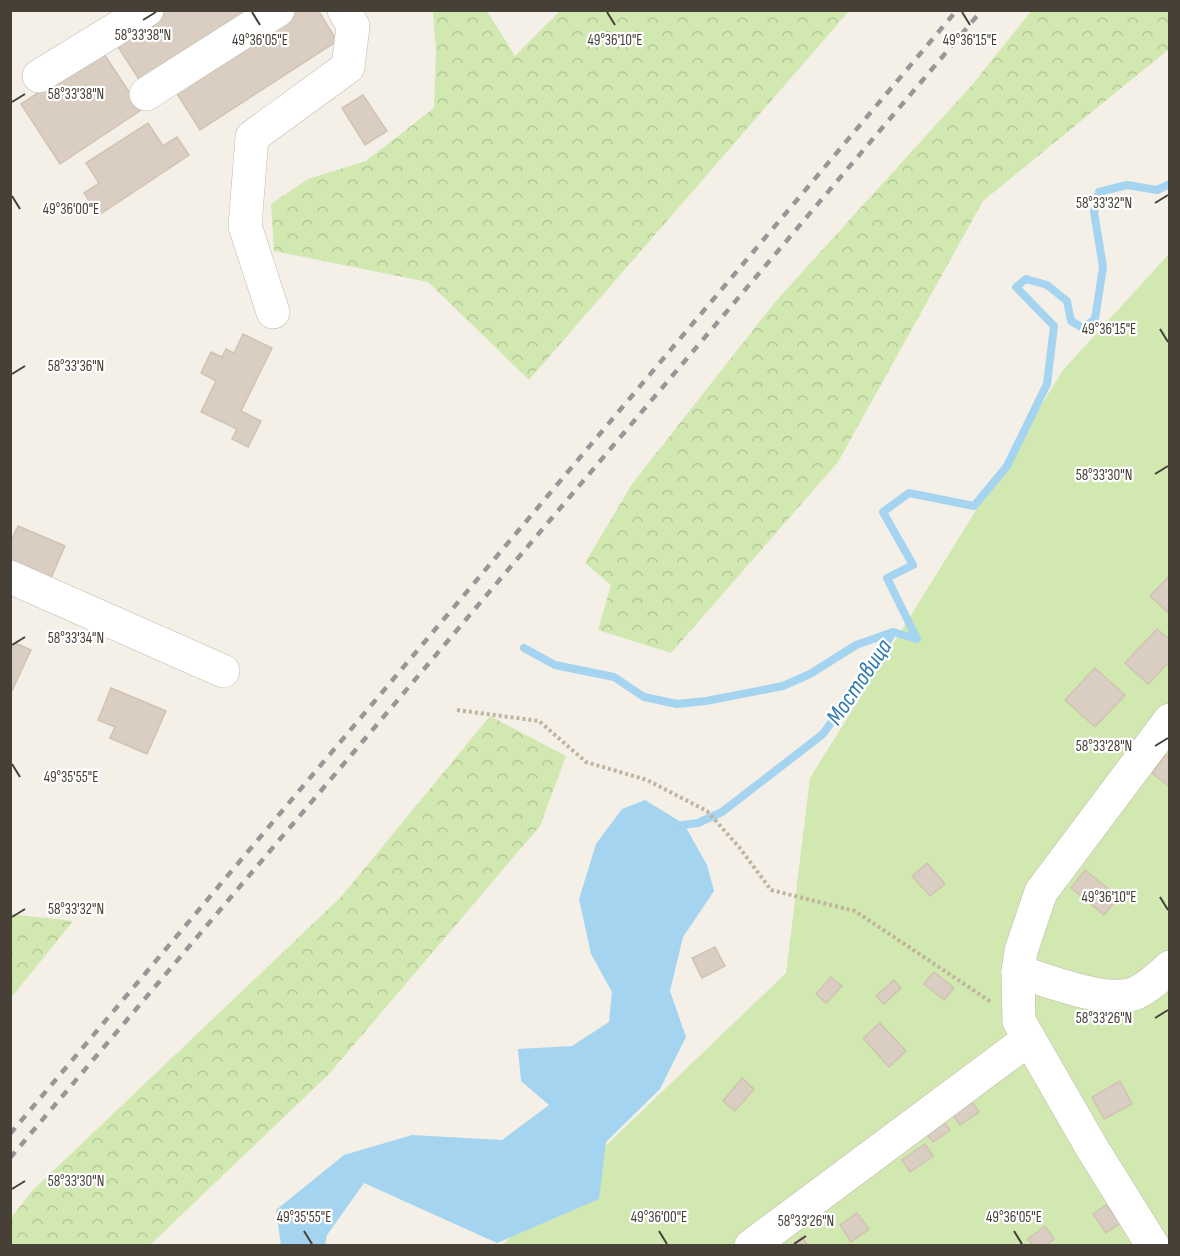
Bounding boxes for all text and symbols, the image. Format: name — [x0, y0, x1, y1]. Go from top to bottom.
text: 58°33'38"N — [115, 26, 171, 45]
text: 49°36'05"E — [232, 31, 288, 50]
text: 49°36'10"E — [587, 31, 643, 50]
text: 49°36'15"E — [943, 31, 997, 50]
text: 58°33'38"N — [48, 85, 104, 104]
text: 58°33'32"N — [1076, 194, 1132, 213]
text: 49°36'00"E — [43, 200, 99, 219]
text: 49°36'15"E — [1082, 320, 1136, 339]
text: 58°33'36"N — [48, 357, 104, 376]
text: 58°33'30"N — [1076, 466, 1132, 485]
text: 58°33'34"N — [48, 629, 104, 648]
water label: Мостовица — [820, 633, 898, 730]
text: 58°33'28"N — [1076, 737, 1132, 756]
text: 49°35'55"E — [44, 768, 98, 787]
text: 49°36'10"E — [1081, 888, 1137, 907]
text: 58°33'32"N — [48, 900, 104, 919]
text: 58°33'26"N — [1076, 1009, 1132, 1028]
text: 58°33'30"N — [48, 1172, 104, 1191]
text: 49°35'55"E — [277, 1208, 331, 1227]
text: 49°36'00"E — [631, 1208, 687, 1227]
text: 49°36'05"E — [986, 1208, 1042, 1227]
text: 58°33'26"N — [778, 1212, 834, 1231]

